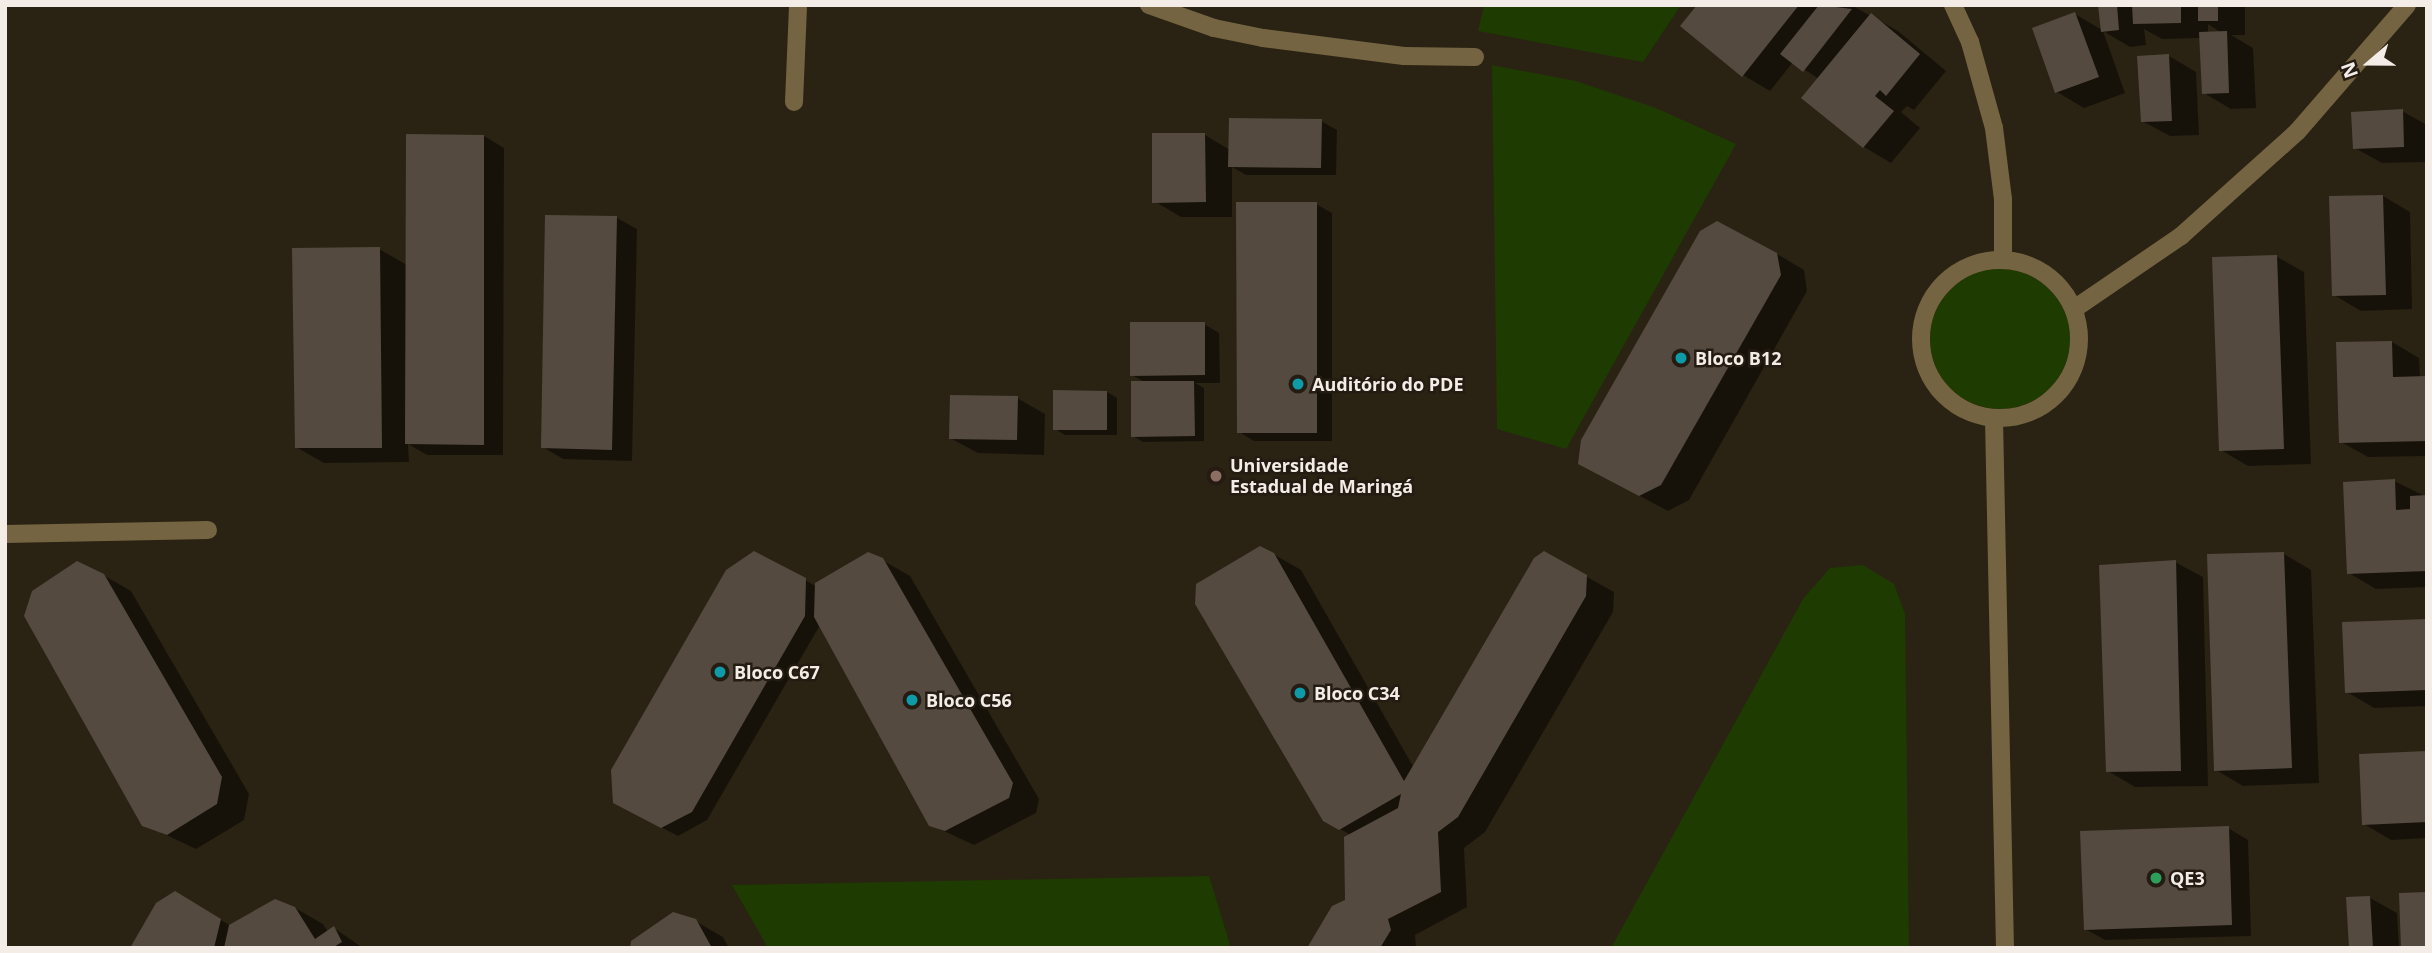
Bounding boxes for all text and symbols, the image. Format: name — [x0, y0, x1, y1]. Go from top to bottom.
north arrow — [2334, 28, 2404, 98]
text: N — [2334, 58, 2364, 82]
place label: Bloco B12 — [1695, 347, 1781, 369]
marker: Bloco B12 — [1673, 350, 1689, 366]
place label: Auditório do PDE — [1312, 373, 1463, 395]
marker: Auditório do PDE — [1290, 376, 1306, 392]
place label: Universidade Estadual de Maringá — [1230, 455, 1413, 498]
marker: Universidade Estadual de Maringá — [1208, 468, 1224, 484]
place label: Bloco C67 — [734, 661, 820, 683]
marker: Bloco C67 — [712, 664, 728, 680]
place label: Bloco C34 — [1314, 682, 1400, 704]
marker: Bloco C34 — [1292, 685, 1308, 701]
place label: Bloco C56 — [926, 689, 1012, 711]
marker: Bloco C56 — [904, 692, 920, 708]
place label: QE3 — [2170, 867, 2205, 889]
marker: QE3 — [2148, 870, 2164, 886]

